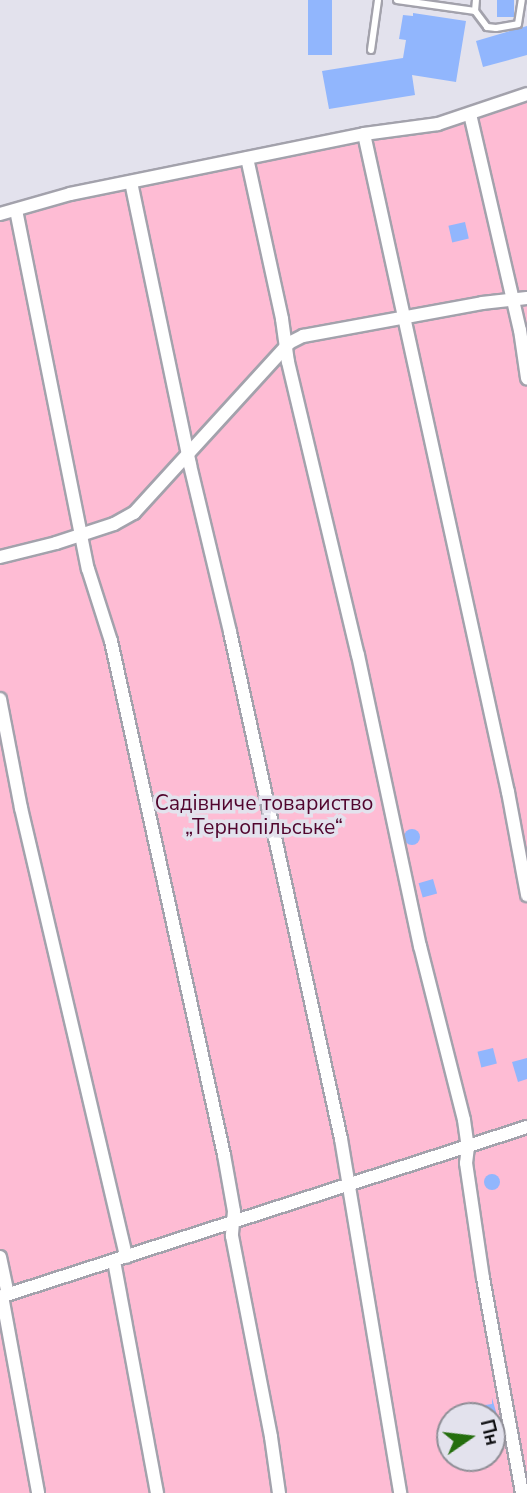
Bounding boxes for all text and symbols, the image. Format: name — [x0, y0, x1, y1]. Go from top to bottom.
park label: Садівниче товариство „Тернопільське“ — [155, 790, 373, 840]
north arrow — [436, 1402, 506, 1472]
text: Пн — [474, 1417, 505, 1448]

